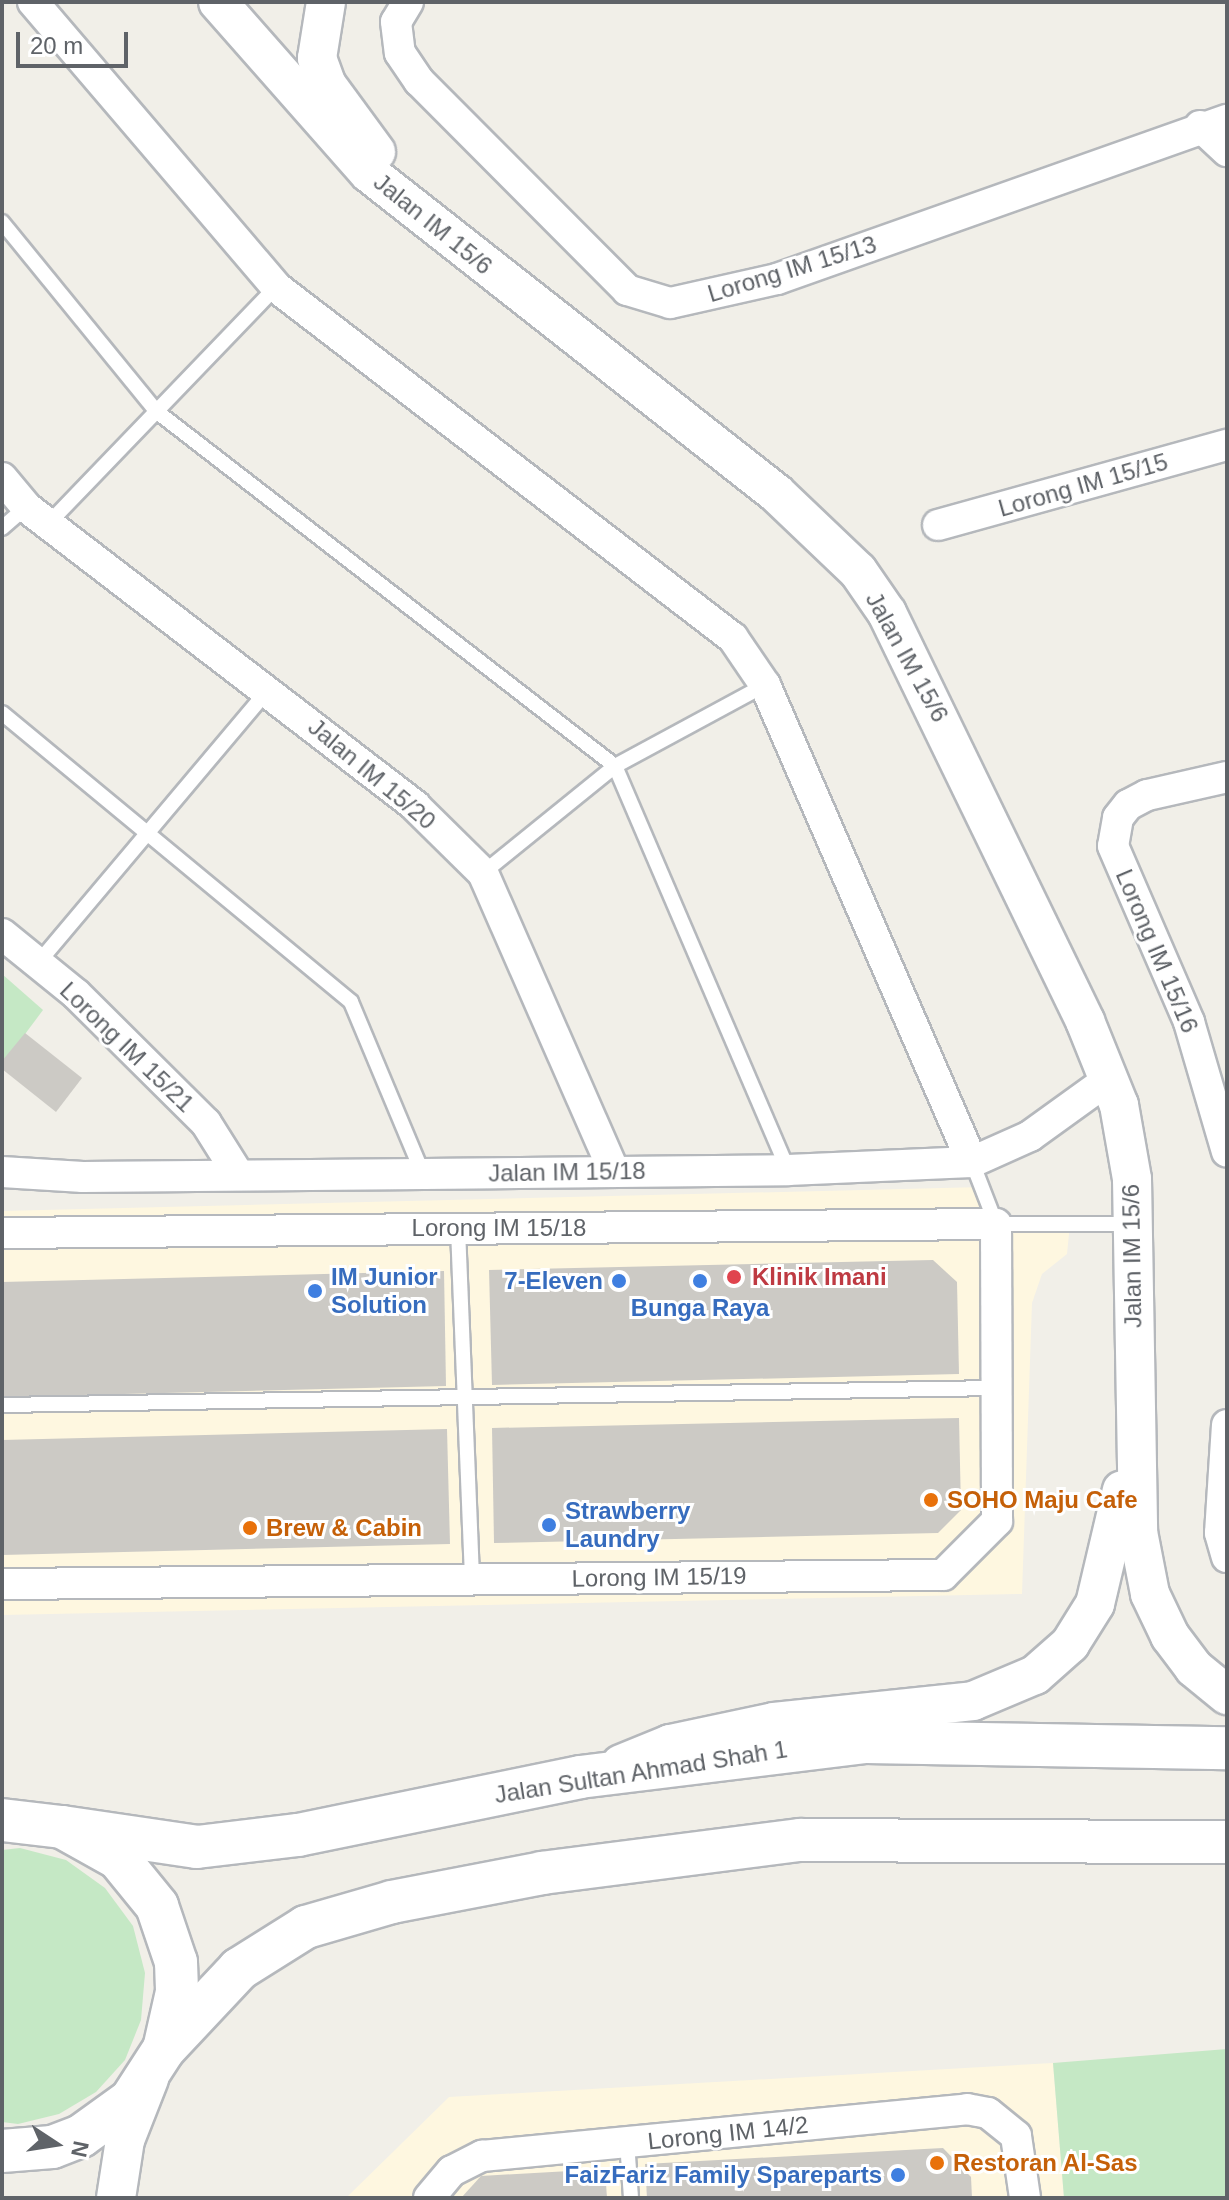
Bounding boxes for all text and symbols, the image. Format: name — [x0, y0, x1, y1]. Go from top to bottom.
scale bar — [20, 16, 132, 66]
text: 20 m — [30, 32, 83, 59]
street label: Jalan IM 15/6 — [368, 167, 498, 281]
street label: Lorong IM 15/13 — [704, 230, 880, 308]
street label: Lorong IM 15/15 — [995, 447, 1171, 523]
street label: Jalan IM 15/6 — [859, 587, 955, 727]
street label: Jalan IM 15/20 — [302, 712, 442, 836]
street label: Lorong IM 15/16 — [1110, 865, 1204, 1037]
street label: Lorong IM 15/21 — [54, 976, 200, 1118]
street label: Jalan IM 15/18 — [488, 1156, 646, 1188]
street label: Jalan IM 15/6 — [1116, 1184, 1148, 1328]
street label: Lorong IM 15/18 — [412, 1214, 586, 1242]
place label: IM Junior Solution — [331, 1263, 438, 1319]
place label: Klinik Imani — [752, 1263, 887, 1291]
marker: Klinik Imani — [723, 1266, 745, 1288]
place label: 7-Eleven — [504, 1267, 603, 1295]
marker: 7-Eleven — [610, 1272, 628, 1290]
marker: Bunga Raya — [691, 1272, 709, 1290]
marker: IM Junior Solution — [306, 1282, 324, 1300]
place label: Bunga Raya — [631, 1294, 769, 1322]
place label: SOHO Maju Cafe — [947, 1486, 1138, 1514]
marker: SOHO Maju Cafe — [922, 1491, 940, 1509]
place label: Strawberry Laundry — [565, 1497, 690, 1553]
place label: Brew & Cabin — [266, 1514, 422, 1542]
marker: Strawberry Laundry — [540, 1516, 558, 1534]
marker: Brew & Cabin — [241, 1519, 259, 1537]
street label: Lorong IM 15/19 — [571, 1561, 747, 1593]
street label: Jalan Sultan Ahmad Shah 1 — [492, 1735, 790, 1809]
north arrow — [16, 2104, 96, 2184]
street label: Lorong IM 14/2 — [646, 2110, 810, 2156]
text: N — [66, 2139, 94, 2159]
place label: Restoran Al-Sas — [953, 2149, 1138, 2177]
marker: Restoran Al-Sas — [928, 2154, 946, 2172]
place label: FaizFariz Family Spareparts — [565, 2161, 882, 2189]
marker: FaizFariz Family Spareparts — [889, 2166, 907, 2184]

